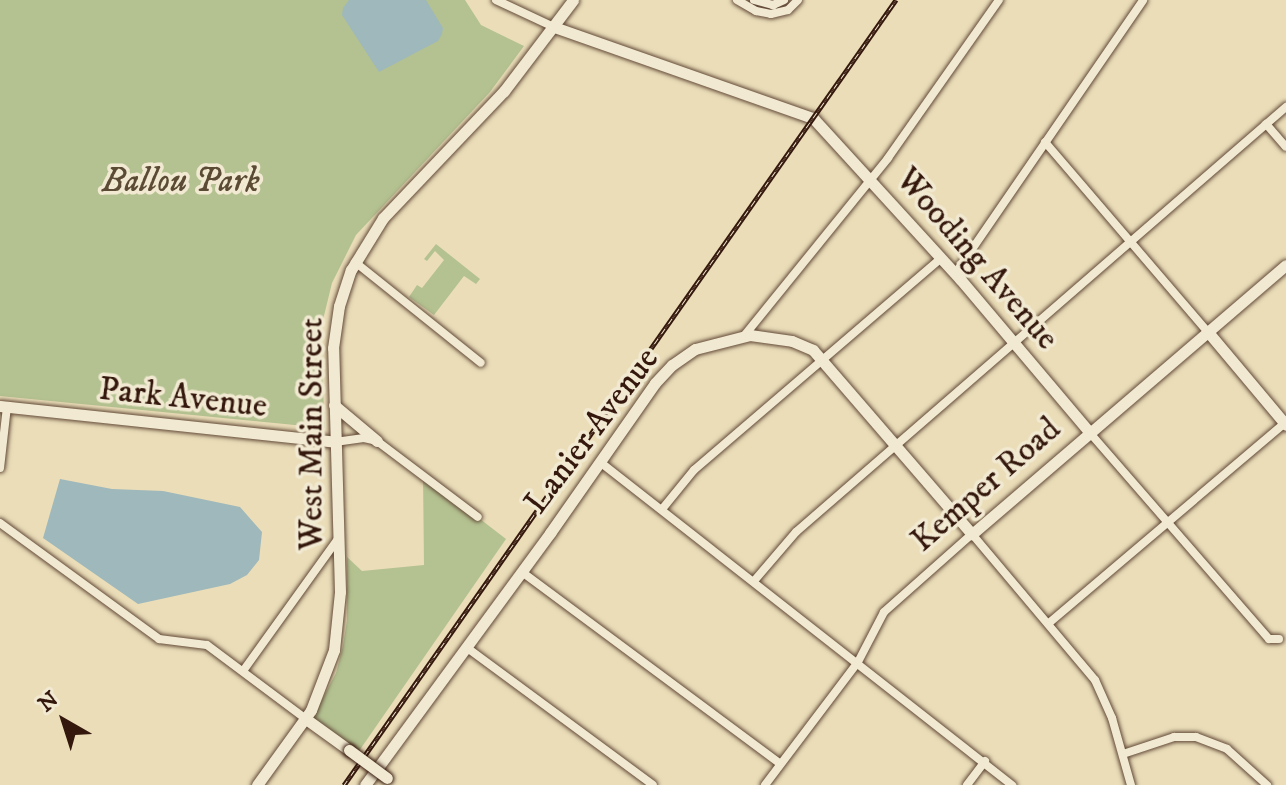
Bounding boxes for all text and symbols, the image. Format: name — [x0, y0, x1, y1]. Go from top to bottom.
street label: Wooding Avenue — [887, 160, 1067, 358]
park label: Ballou Park — [102, 162, 260, 202]
street label: West Main Street — [292, 318, 332, 550]
street label: Lanier Avenue — [516, 340, 668, 522]
street label: Park Avenue — [97, 369, 269, 427]
street label: Kemper Road — [903, 409, 1069, 561]
north arrow — [24, 681, 104, 761]
text: N — [33, 686, 64, 718]

